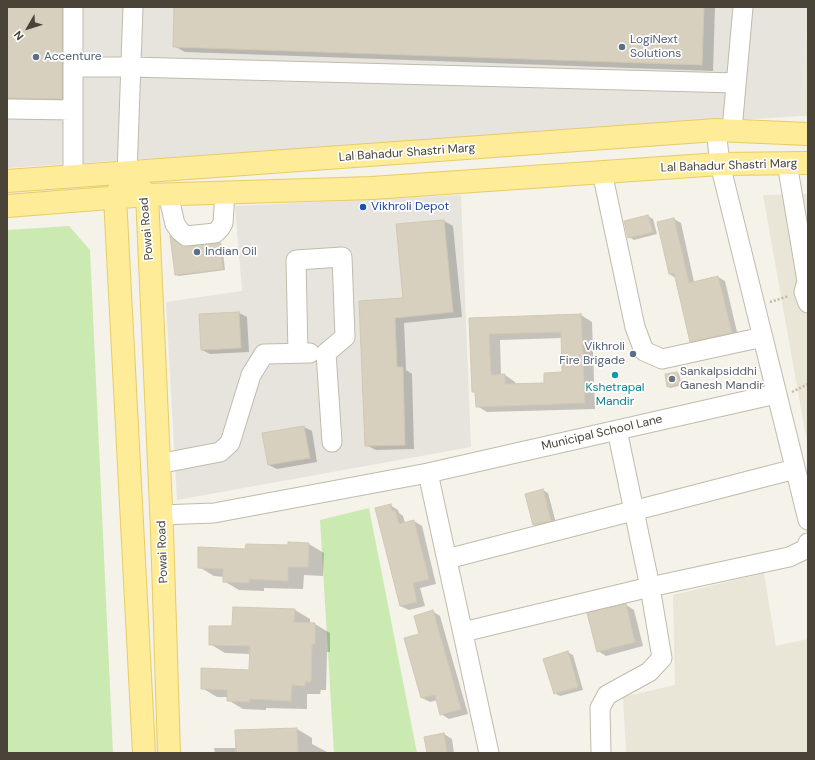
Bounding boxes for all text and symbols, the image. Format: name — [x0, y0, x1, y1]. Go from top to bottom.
north arrow — [8, 8, 48, 48]
text: N — [11, 28, 27, 43]
place label: LogiNext Solutions — [630, 33, 681, 61]
marker: LogiNext Solutions — [617, 42, 627, 52]
place label: Accenture — [44, 50, 102, 64]
marker: Accenture — [31, 52, 41, 62]
street label: Lal Bahadur Shastri Marg — [338, 141, 476, 165]
street label: Lal Bahadur Shastri Marg — [660, 156, 798, 176]
street label: Powai Road — [137, 197, 157, 261]
place label: Vikhroli Depot — [371, 200, 449, 214]
marker: Vikhroli Depot — [358, 202, 368, 212]
place label: Indian Oil — [205, 245, 257, 259]
marker: Indian Oil — [192, 247, 202, 257]
place label: Vikhroli Fire Brigade — [559, 340, 625, 368]
marker: Vikhroli Fire Brigade — [628, 349, 638, 359]
place label: Sankalpsiddhi Ganesh Mandir — [680, 365, 764, 393]
marker: Kshetrapal Mandir — [610, 370, 620, 380]
marker: Sankalpsiddhi Ganesh Mandir — [667, 374, 677, 384]
place label: Kshetrapal Mandir — [586, 381, 644, 409]
street label: Municipal School Lane — [540, 412, 664, 454]
street label: Powai Road — [155, 520, 171, 584]

